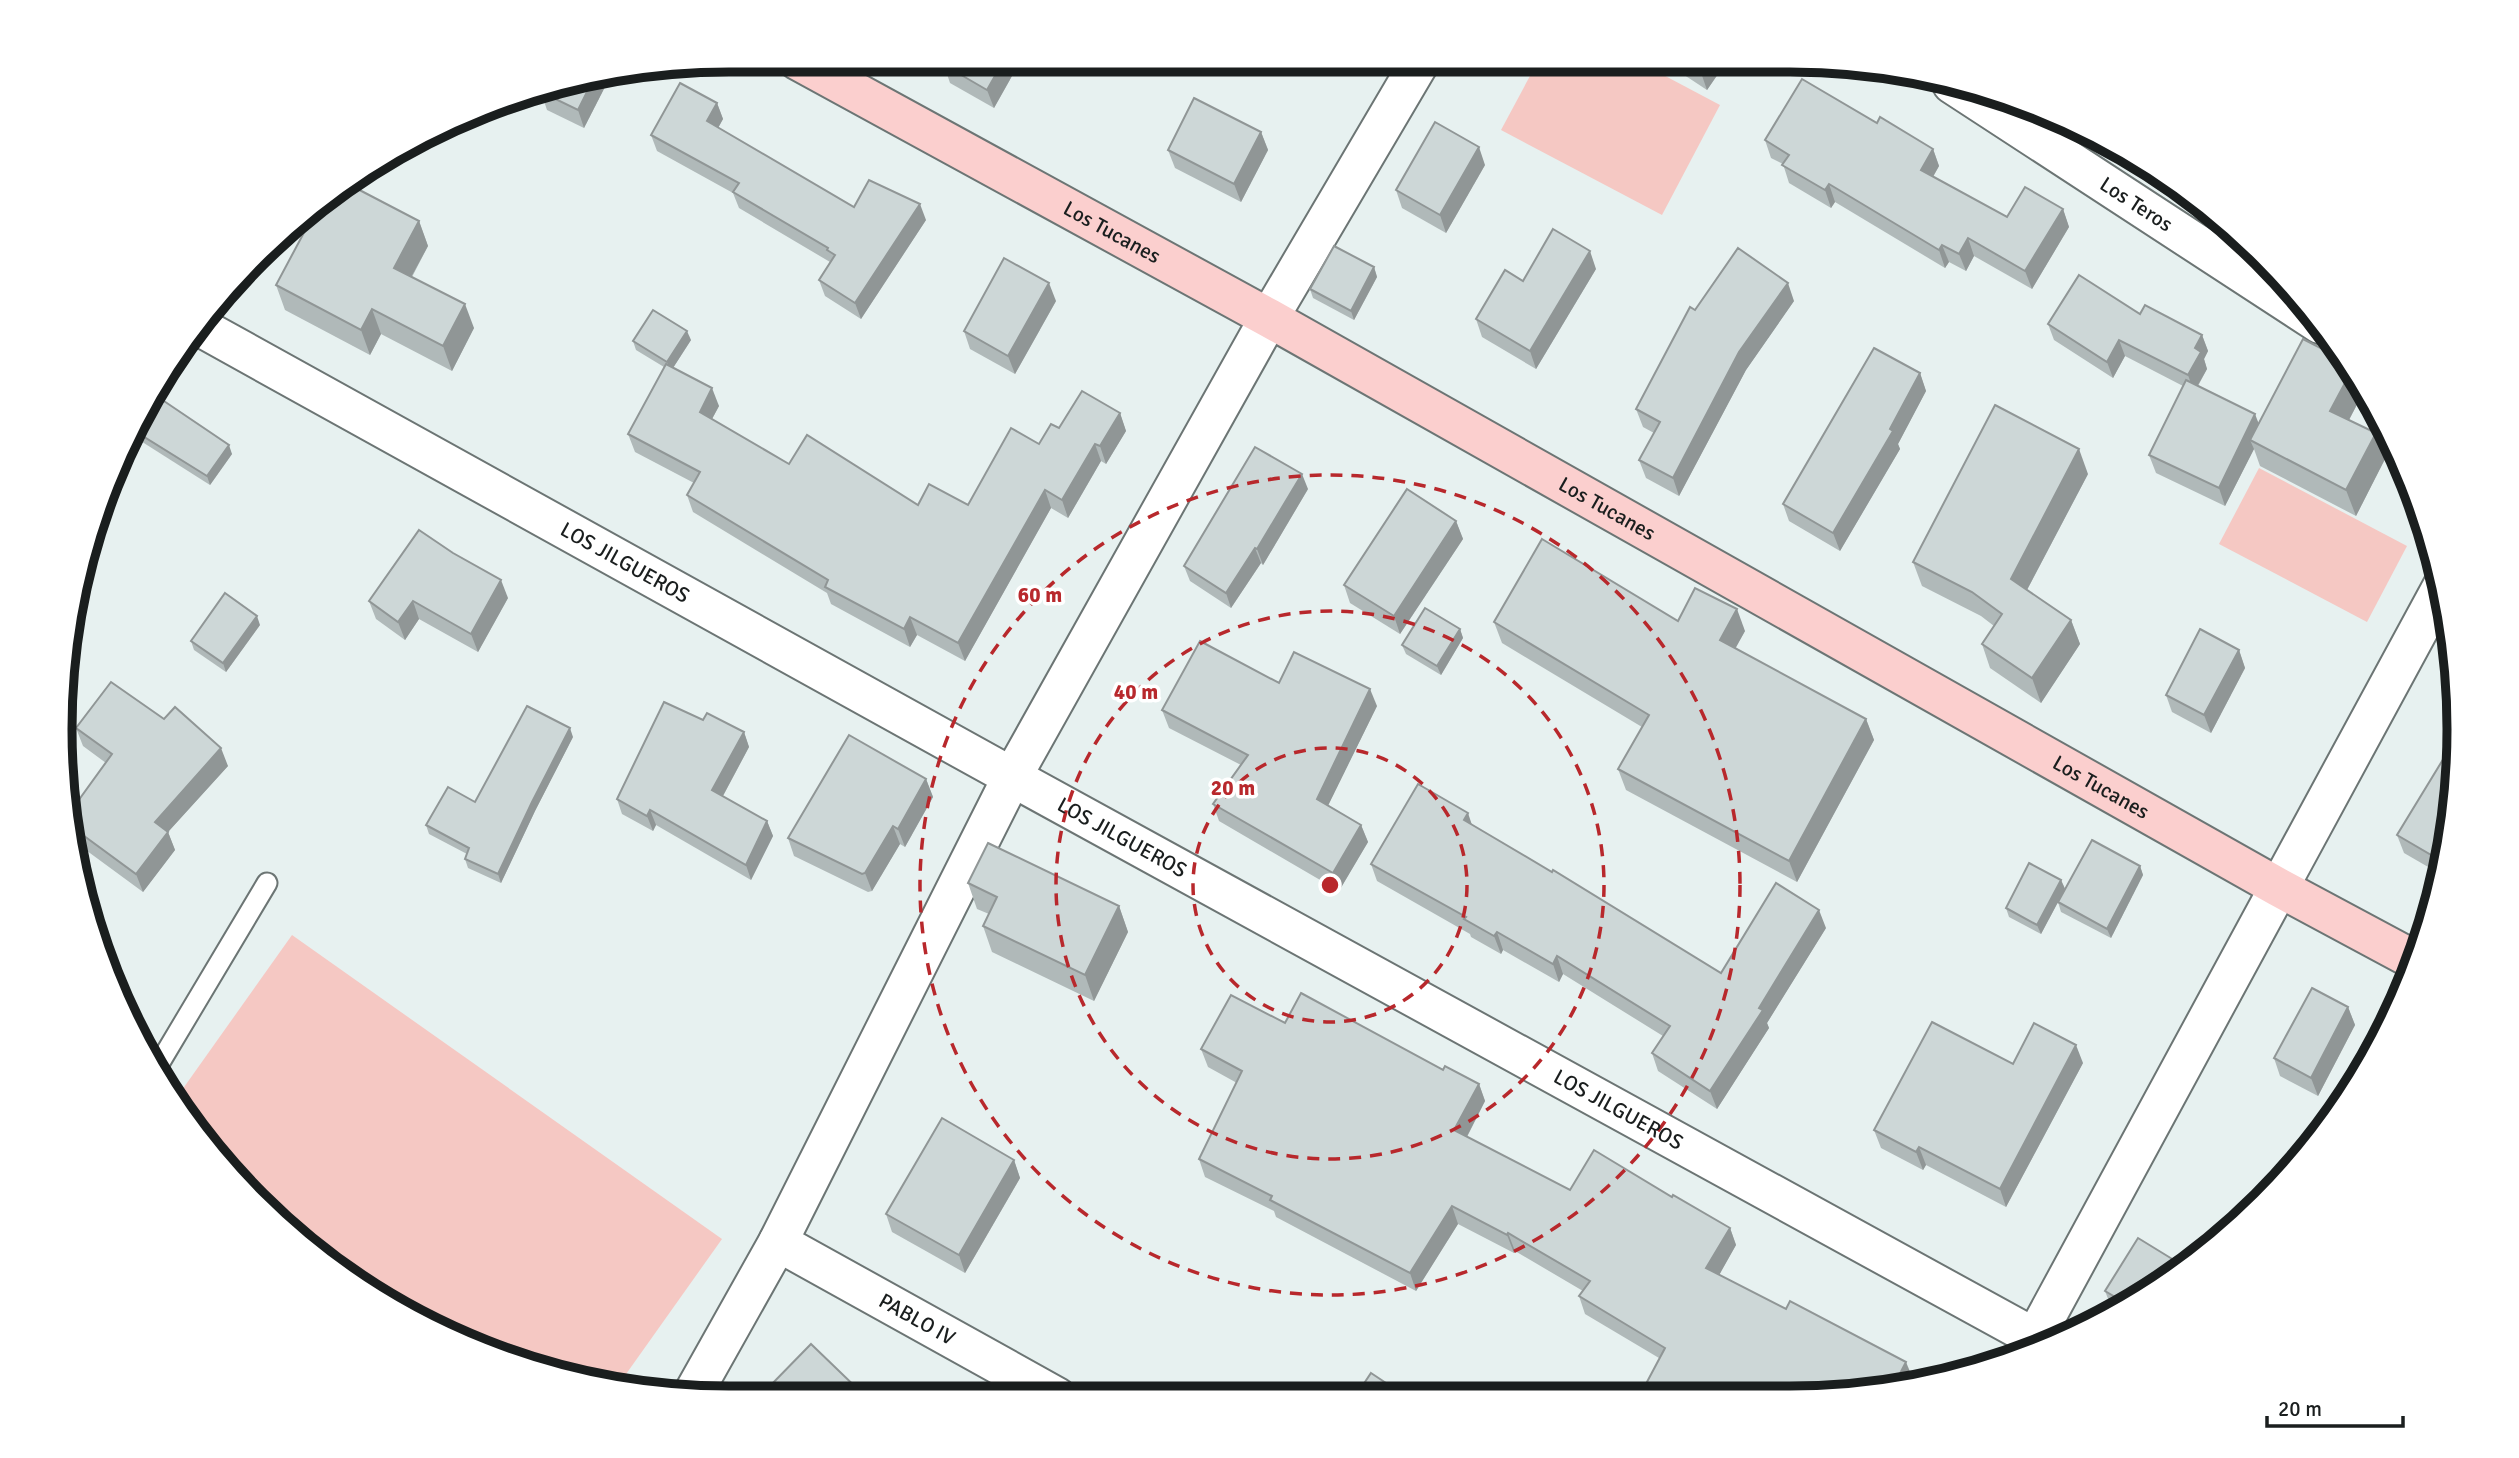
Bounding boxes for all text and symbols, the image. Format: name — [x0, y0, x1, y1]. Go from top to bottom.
street label: Los Teros — [2095, 171, 2178, 237]
street label: Los Tucanes — [1059, 195, 1165, 269]
street label: Los Tucanes — [1554, 471, 1660, 546]
street label: LOS JILGUEROS — [556, 516, 694, 609]
text: 60 m — [1018, 582, 1062, 608]
text: 40 m — [1114, 679, 1158, 705]
street label: Los Tucanes — [2048, 750, 2154, 825]
text: 20 m — [1211, 775, 1255, 801]
street label: LOS JILGUEROS — [1053, 791, 1191, 883]
centre of rings — [1318, 873, 1342, 897]
street label: LOS JILGUEROS — [1549, 1064, 1688, 1156]
street label: PABLO IV — [874, 1288, 960, 1351]
scale bar — [2267, 1384, 2404, 1428]
text: 20 m — [2278, 1396, 2322, 1422]

